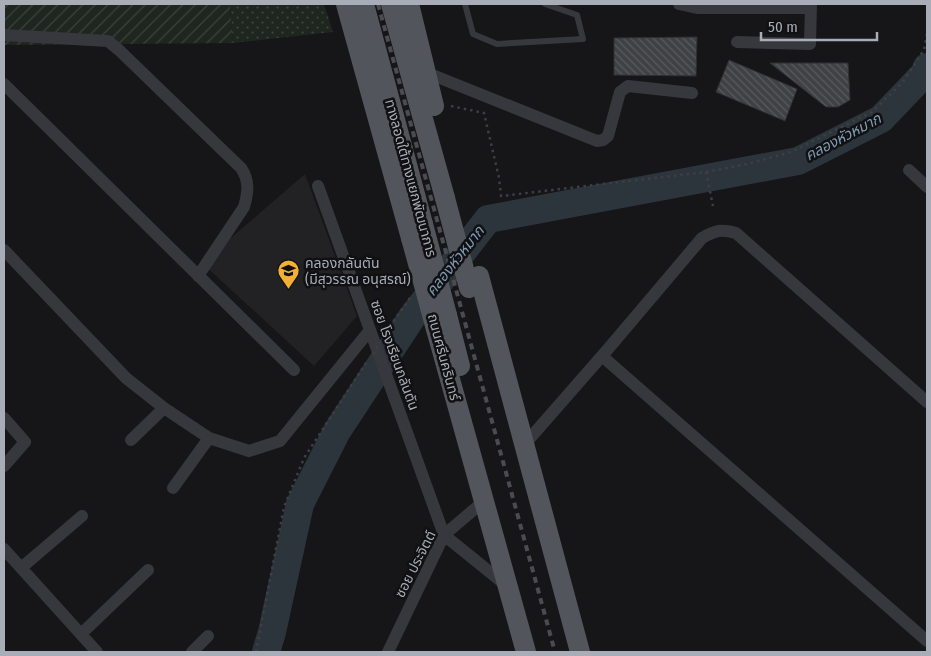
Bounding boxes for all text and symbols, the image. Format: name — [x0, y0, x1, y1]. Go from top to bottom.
scale bar — [761, 10, 877, 42]
text: 50 m — [768, 18, 798, 36]
street label: ทางลอดใต้ทางแยกพัฒนาการ — [381, 97, 440, 259]
water label: คลองหัวหมาก — [802, 109, 885, 165]
water label: คลองหัวหมาก — [422, 222, 488, 300]
place label: คลองกลันตัน (มีสุวรรณ อนุสรณ์) — [305, 255, 411, 288]
school or university icon: คลองกลันตัน (มีสุวรรณ อนุสรณ์) — [277, 259, 301, 290]
street label: ซอย โรงเรียนกลันตัน — [367, 298, 422, 413]
street label: ถนนศรีนครินทร์ — [424, 312, 463, 403]
street label: ซอย ประจิตต์ — [391, 528, 440, 600]

